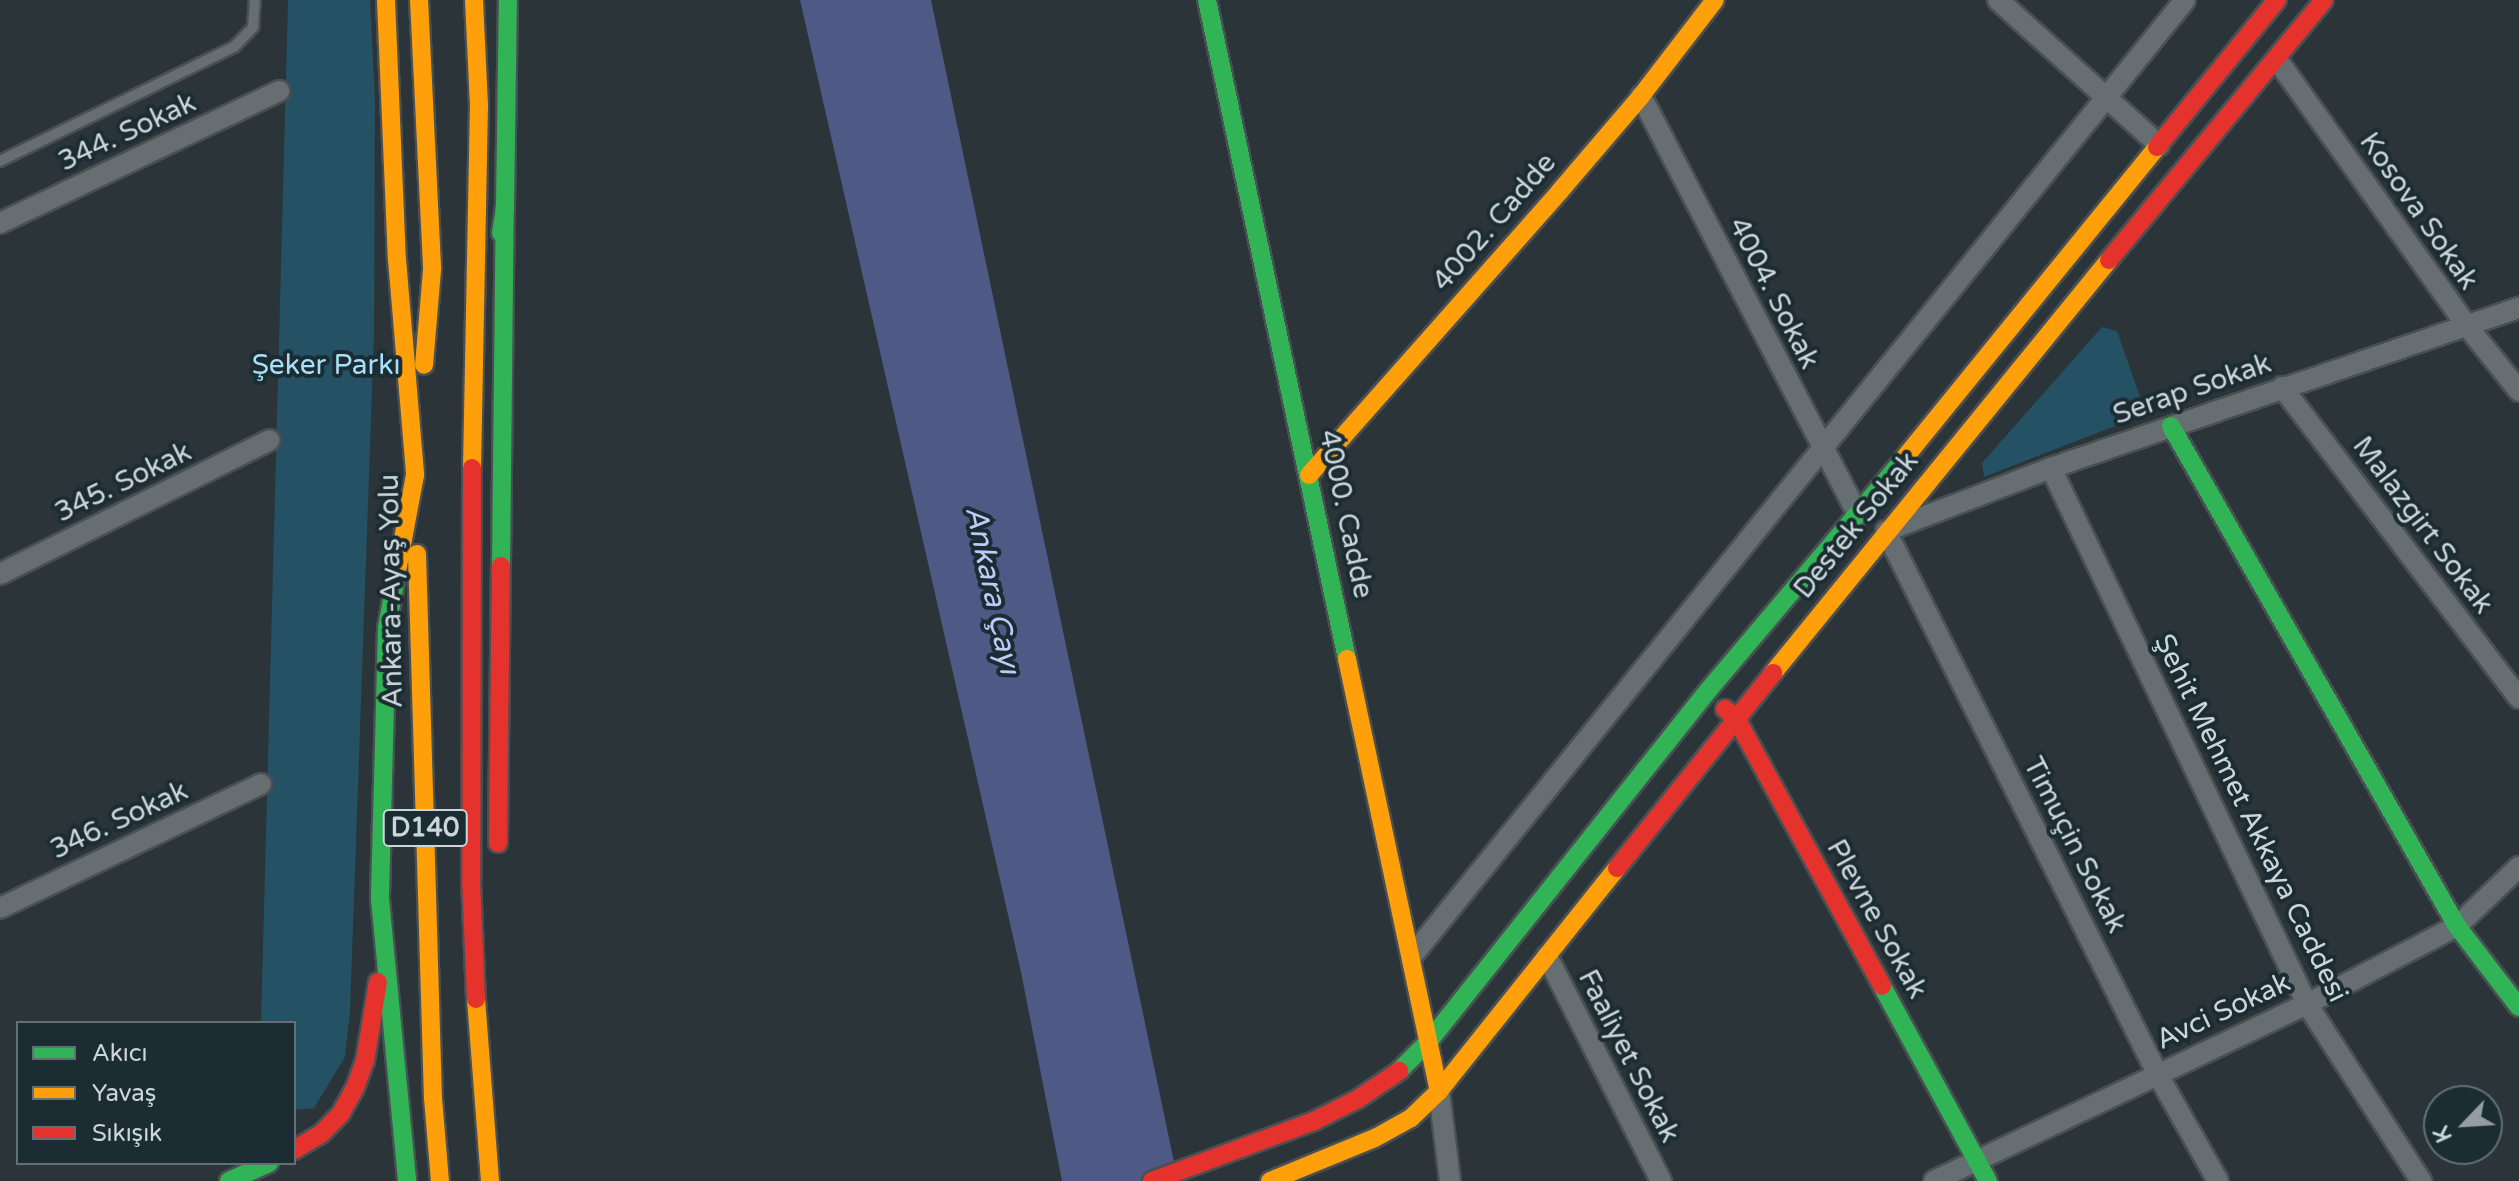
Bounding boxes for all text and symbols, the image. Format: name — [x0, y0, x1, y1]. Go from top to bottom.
street label: 344. Sokak — [53, 86, 201, 178]
street label: Kosova Sokak — [2352, 126, 2486, 296]
street label: 4002. Cadde — [1425, 146, 1563, 298]
street label: 4004. Sokak — [1722, 212, 1826, 374]
street label: Serap Sokak — [2109, 346, 2275, 432]
park label: Şeker Parkı — [252, 348, 400, 382]
street label: 4000. Cadde — [1312, 427, 1380, 601]
street label: Malazgirt Sokak — [2345, 430, 2501, 620]
street label: 345. Sokak — [49, 435, 197, 529]
street label: Destek Sokak — [1787, 445, 1925, 605]
street label: Ankara-Ayaş Yolu — [372, 474, 410, 708]
water label: Ankara Çayı — [957, 503, 1027, 677]
street label: Şehit Mehmet Akkaya Caddesi — [2147, 628, 2355, 1008]
street label: Timuçin Sokak — [2016, 751, 2134, 939]
street label: 346. Sokak — [45, 774, 193, 866]
road number: D140 — [381, 806, 469, 850]
street label: Plevne Sokak — [1819, 834, 1935, 1004]
street label: Faaliyet Sokak — [1571, 964, 1687, 1148]
street label: Avci Sokak — [2151, 965, 2295, 1057]
legend — [16, 1021, 296, 1165]
text: Akıcı — [92, 1039, 148, 1068]
text: Yavaş — [92, 1079, 156, 1108]
north arrow — [2423, 1085, 2503, 1165]
text: Sıkışık — [92, 1119, 162, 1148]
text: K — [2428, 1122, 2458, 1146]

